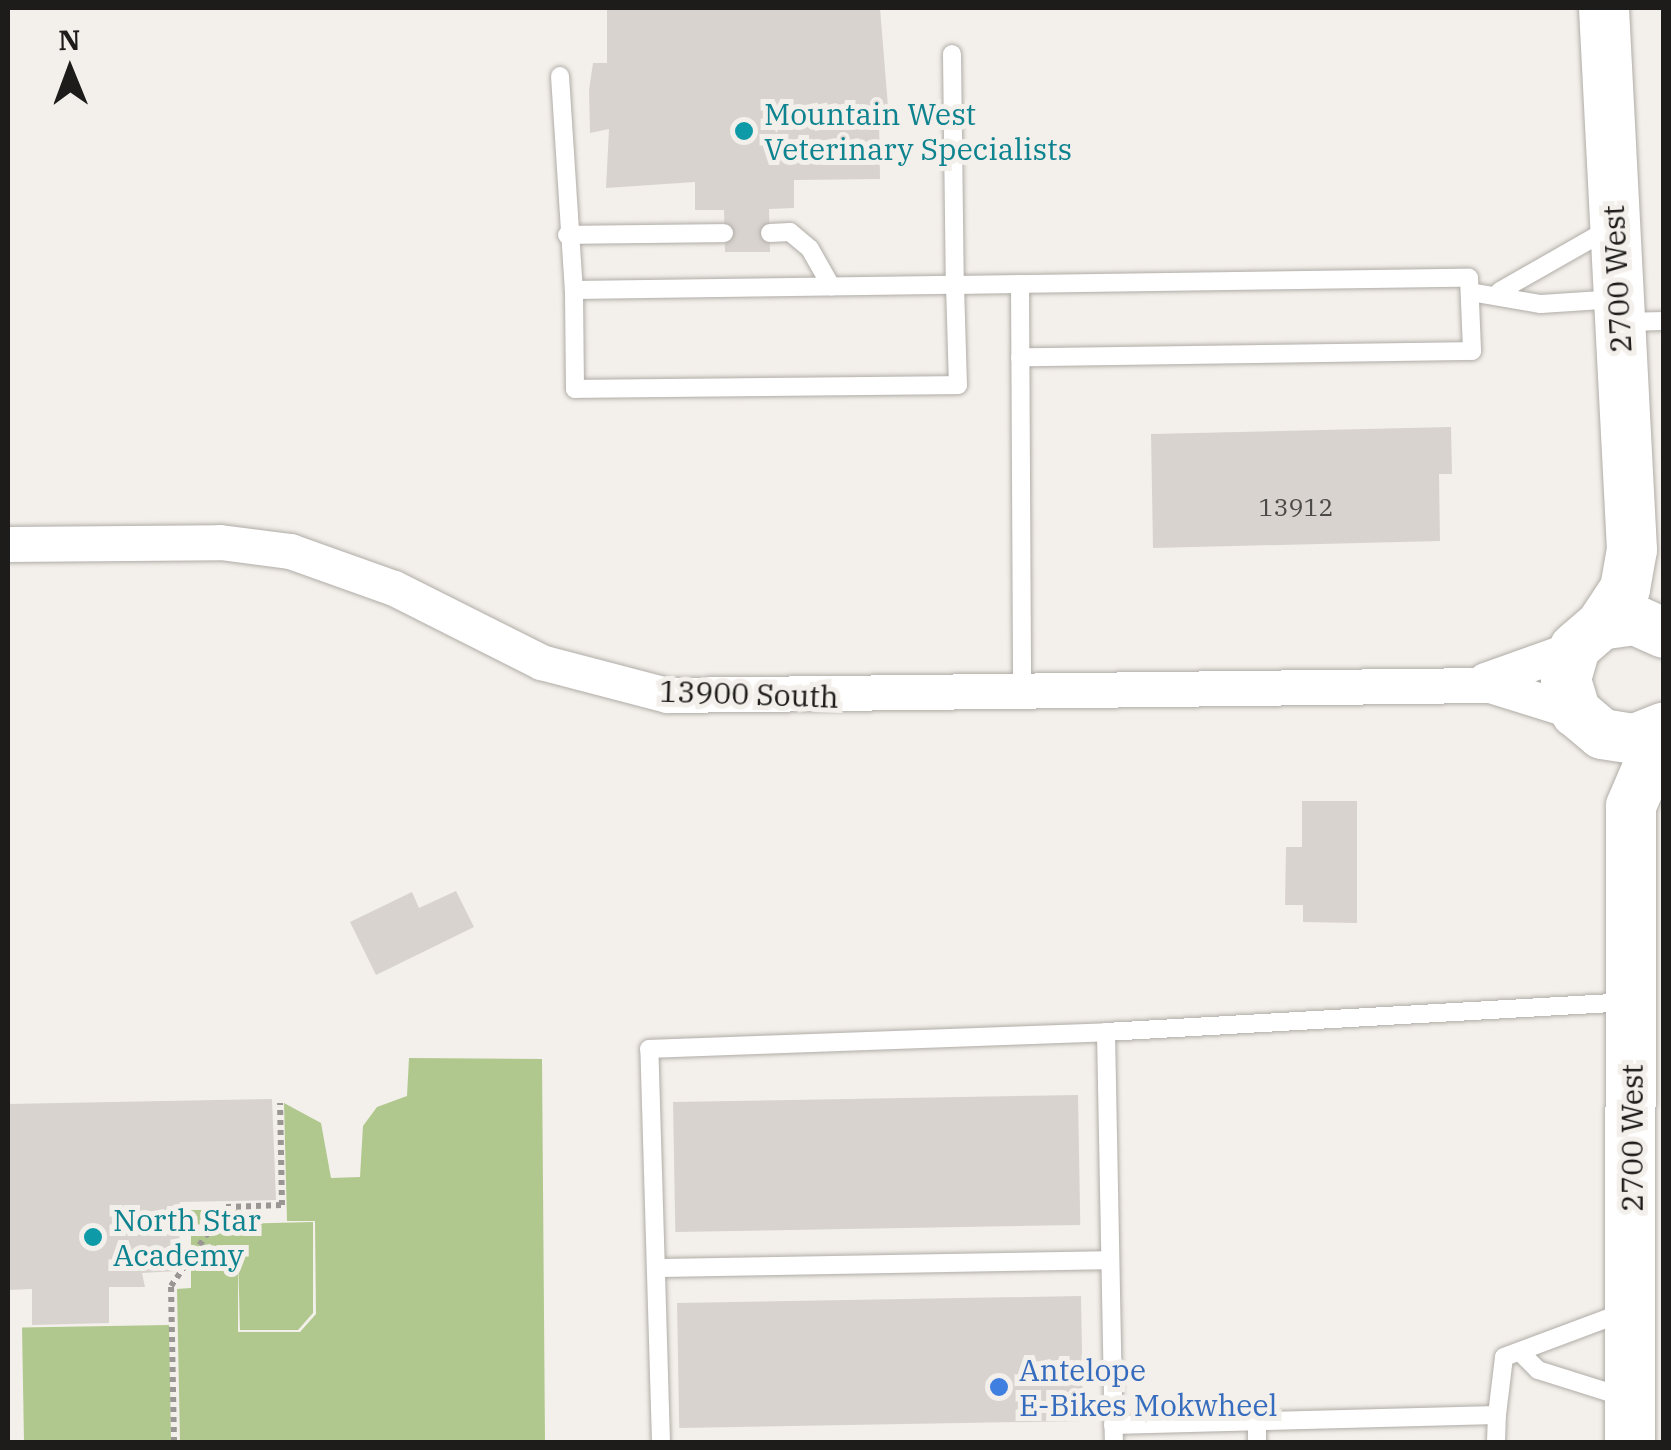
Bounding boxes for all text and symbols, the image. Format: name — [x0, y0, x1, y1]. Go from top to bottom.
north arrow — [20, 20, 120, 120]
text: N — [58, 21, 81, 58]
place label: Mountain West Veterinary Specialists — [764, 96, 1072, 166]
marker: Mountain West Veterinary Specialists — [733, 120, 755, 142]
street label: 2700 West — [1595, 204, 1639, 354]
house number: 13912 — [1259, 492, 1333, 522]
street label: 13900 South — [659, 673, 839, 715]
street label: 2700 West — [1614, 1064, 1650, 1212]
place label: North Star Academy — [113, 1202, 261, 1272]
marker: North Star Academy — [82, 1226, 104, 1248]
place label: Antelope E-Bikes Mokwheel — [1019, 1352, 1278, 1422]
marker: Antelope E-Bikes Mokwheel — [988, 1376, 1010, 1398]

